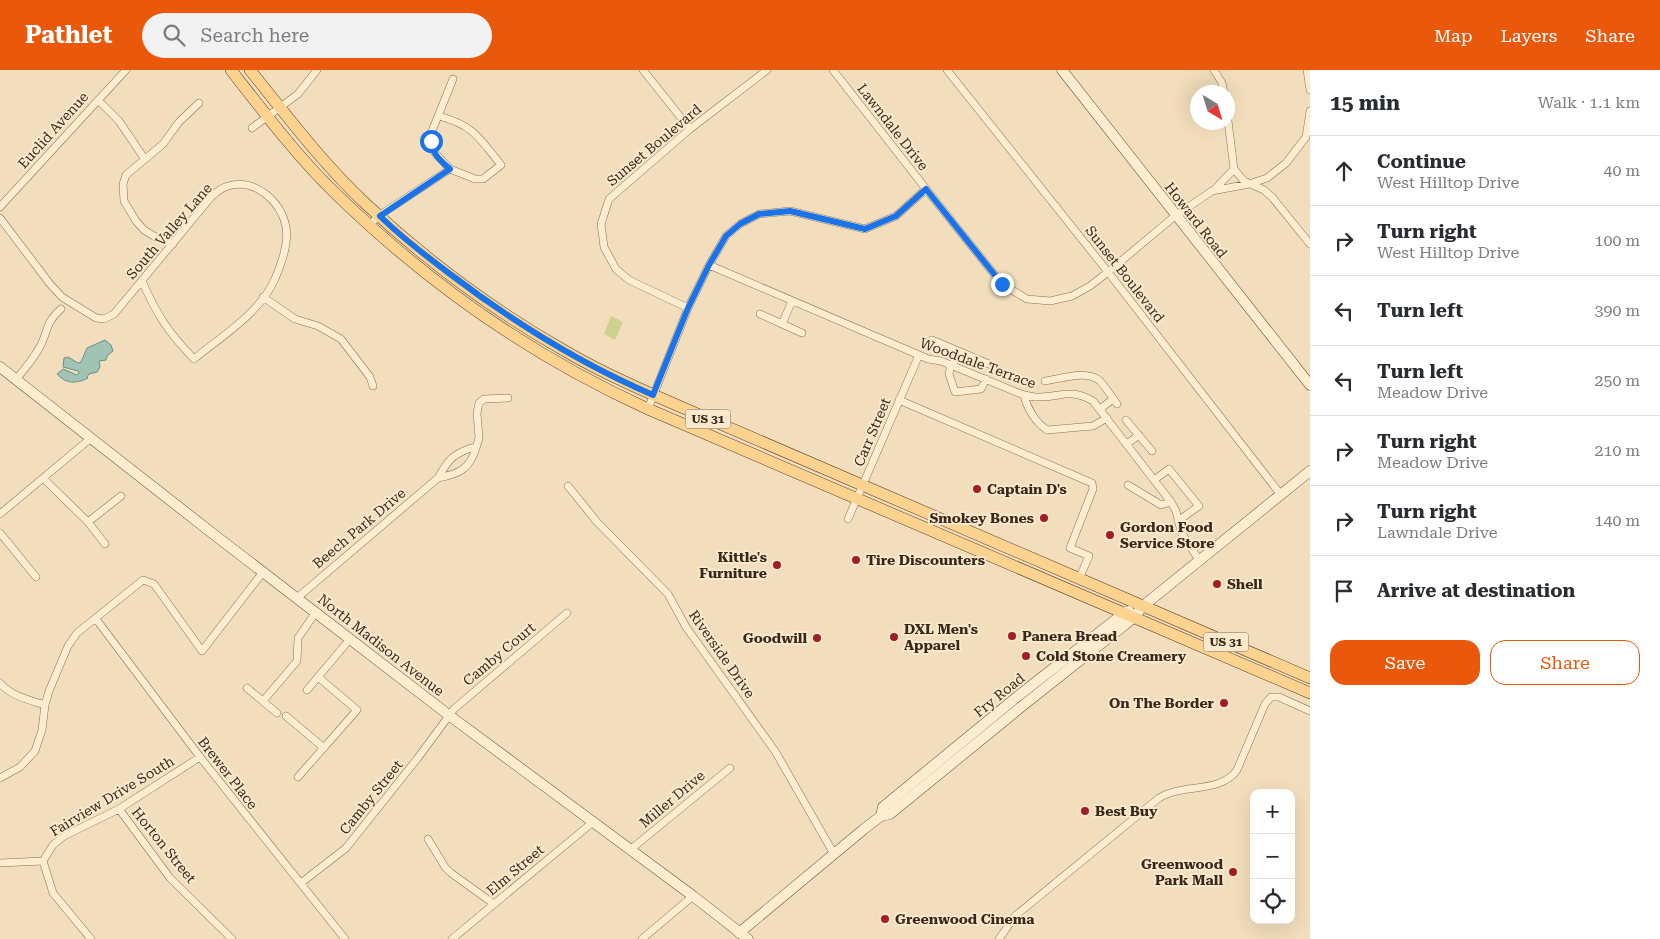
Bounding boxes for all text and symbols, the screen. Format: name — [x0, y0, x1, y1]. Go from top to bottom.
search box — [142, 13, 492, 58]
text: Pathlet — [25, 21, 112, 49]
icon: search — [160, 21, 188, 49]
text: Search here — [200, 24, 309, 47]
text: Map — [1434, 25, 1473, 46]
text: Layers — [1501, 25, 1557, 46]
text: Share — [1585, 25, 1635, 46]
street label: Lawndale Drive — [854, 81, 932, 174]
north arrow — [1190, 85, 1235, 130]
street label: Euclid Avenue — [15, 88, 92, 171]
text: 15 min — [1330, 91, 1400, 115]
text: Walk · 1.1 km — [1538, 93, 1640, 112]
street label: Sunset Boulevard — [604, 101, 704, 189]
route start — [420, 130, 443, 153]
text: Continue — [1377, 150, 1466, 173]
icon: ahead — [1330, 157, 1358, 185]
text: 40 m — [1603, 161, 1640, 180]
text: West Hilltop Drive — [1377, 173, 1519, 192]
street label: Howard Road — [1162, 179, 1230, 261]
street label: South Valley Lane — [123, 180, 215, 282]
text: Turn right — [1377, 220, 1477, 243]
street label: Sunset Boulevard — [1082, 223, 1168, 325]
icon: right — [1330, 227, 1358, 255]
text: 100 m — [1594, 231, 1640, 250]
text: West Hilltop Drive — [1377, 243, 1519, 262]
route end — [991, 273, 1014, 296]
icon: left — [1330, 297, 1358, 325]
text: Turn left — [1377, 299, 1463, 322]
text: 390 m — [1594, 301, 1640, 320]
street label: Wooddale Terrace — [918, 335, 1039, 392]
text: Turn left — [1377, 360, 1463, 383]
icon: left — [1330, 367, 1358, 395]
text: 250 m — [1594, 371, 1640, 390]
text: Meadow Drive — [1377, 383, 1488, 402]
street label: Carr Street — [850, 395, 894, 469]
road number: US 31 — [686, 409, 730, 428]
text: Turn right — [1377, 430, 1477, 453]
icon: right — [1330, 437, 1358, 465]
text: 210 m — [1594, 441, 1640, 460]
text: Meadow Drive — [1377, 453, 1488, 472]
place label: Captain D's — [987, 481, 1067, 497]
marker: Captain D's — [971, 483, 983, 495]
street label: Beech Park Drive — [309, 484, 409, 572]
text: Turn right — [1377, 500, 1477, 523]
icon: right — [1330, 507, 1358, 535]
place label: Smokey Bones — [929, 510, 1034, 526]
text: 140 m — [1594, 511, 1640, 530]
marker: Smokey Bones — [1038, 512, 1050, 524]
place label: Gordon Food Service Store — [1120, 519, 1214, 551]
text: Lawndale Drive — [1377, 523, 1497, 542]
marker: Gordon Food Service Store — [1104, 529, 1116, 541]
place label: Kittle's Furniture — [699, 549, 767, 581]
place label: Tire Discounters — [866, 552, 985, 568]
marker: Tire Discounters — [850, 554, 862, 566]
marker: Kittle's Furniture — [771, 559, 783, 571]
place label: Shell — [1227, 576, 1263, 592]
icon: arrive — [1330, 577, 1358, 605]
marker: Shell — [1211, 578, 1223, 590]
text: Arrive at destination — [1377, 579, 1575, 602]
street label: North Madison Avenue — [315, 591, 447, 699]
street label: Riverside Drive — [686, 607, 758, 701]
street label: Camby Court — [460, 619, 538, 689]
place label: DXL Men's Apparel — [904, 621, 978, 653]
place label: Panera Bread — [1022, 628, 1118, 644]
place label: Goodwill — [743, 630, 807, 646]
marker: Panera Bread — [1006, 630, 1018, 642]
marker: DXL Men's Apparel — [888, 631, 900, 643]
marker: Goodwill — [811, 632, 823, 644]
road number: US 31 — [1204, 632, 1248, 652]
button: Save — [1330, 640, 1480, 685]
button: Share — [1490, 640, 1640, 685]
place label: Cold Stone Creamery — [1036, 648, 1187, 664]
marker: Cold Stone Creamery — [1020, 650, 1032, 662]
street label: Fry Road — [970, 670, 1028, 720]
place label: On The Border — [1109, 695, 1215, 711]
marker: On The Border — [1218, 697, 1230, 709]
street label: Brewer Place — [195, 734, 261, 812]
street label: Fairview Drive South — [47, 753, 177, 839]
street label: Camby Street — [336, 757, 406, 837]
street label: Miller Drive — [636, 767, 708, 831]
map controls — [1250, 789, 1295, 924]
button: + — [1250, 789, 1295, 834]
place label: Best Buy — [1095, 803, 1158, 819]
street label: Horton Street — [129, 804, 199, 886]
marker: Best Buy — [1079, 805, 1091, 817]
button: − — [1250, 834, 1295, 879]
street label: Elm Street — [483, 841, 547, 899]
place label: Greenwood Park Mall — [1141, 856, 1224, 888]
marker: Greenwood Park Mall — [1227, 866, 1239, 878]
button: locate — [1250, 879, 1295, 924]
place label: Greenwood Cinema — [895, 911, 1035, 927]
marker: Greenwood Cinema — [879, 913, 891, 925]

